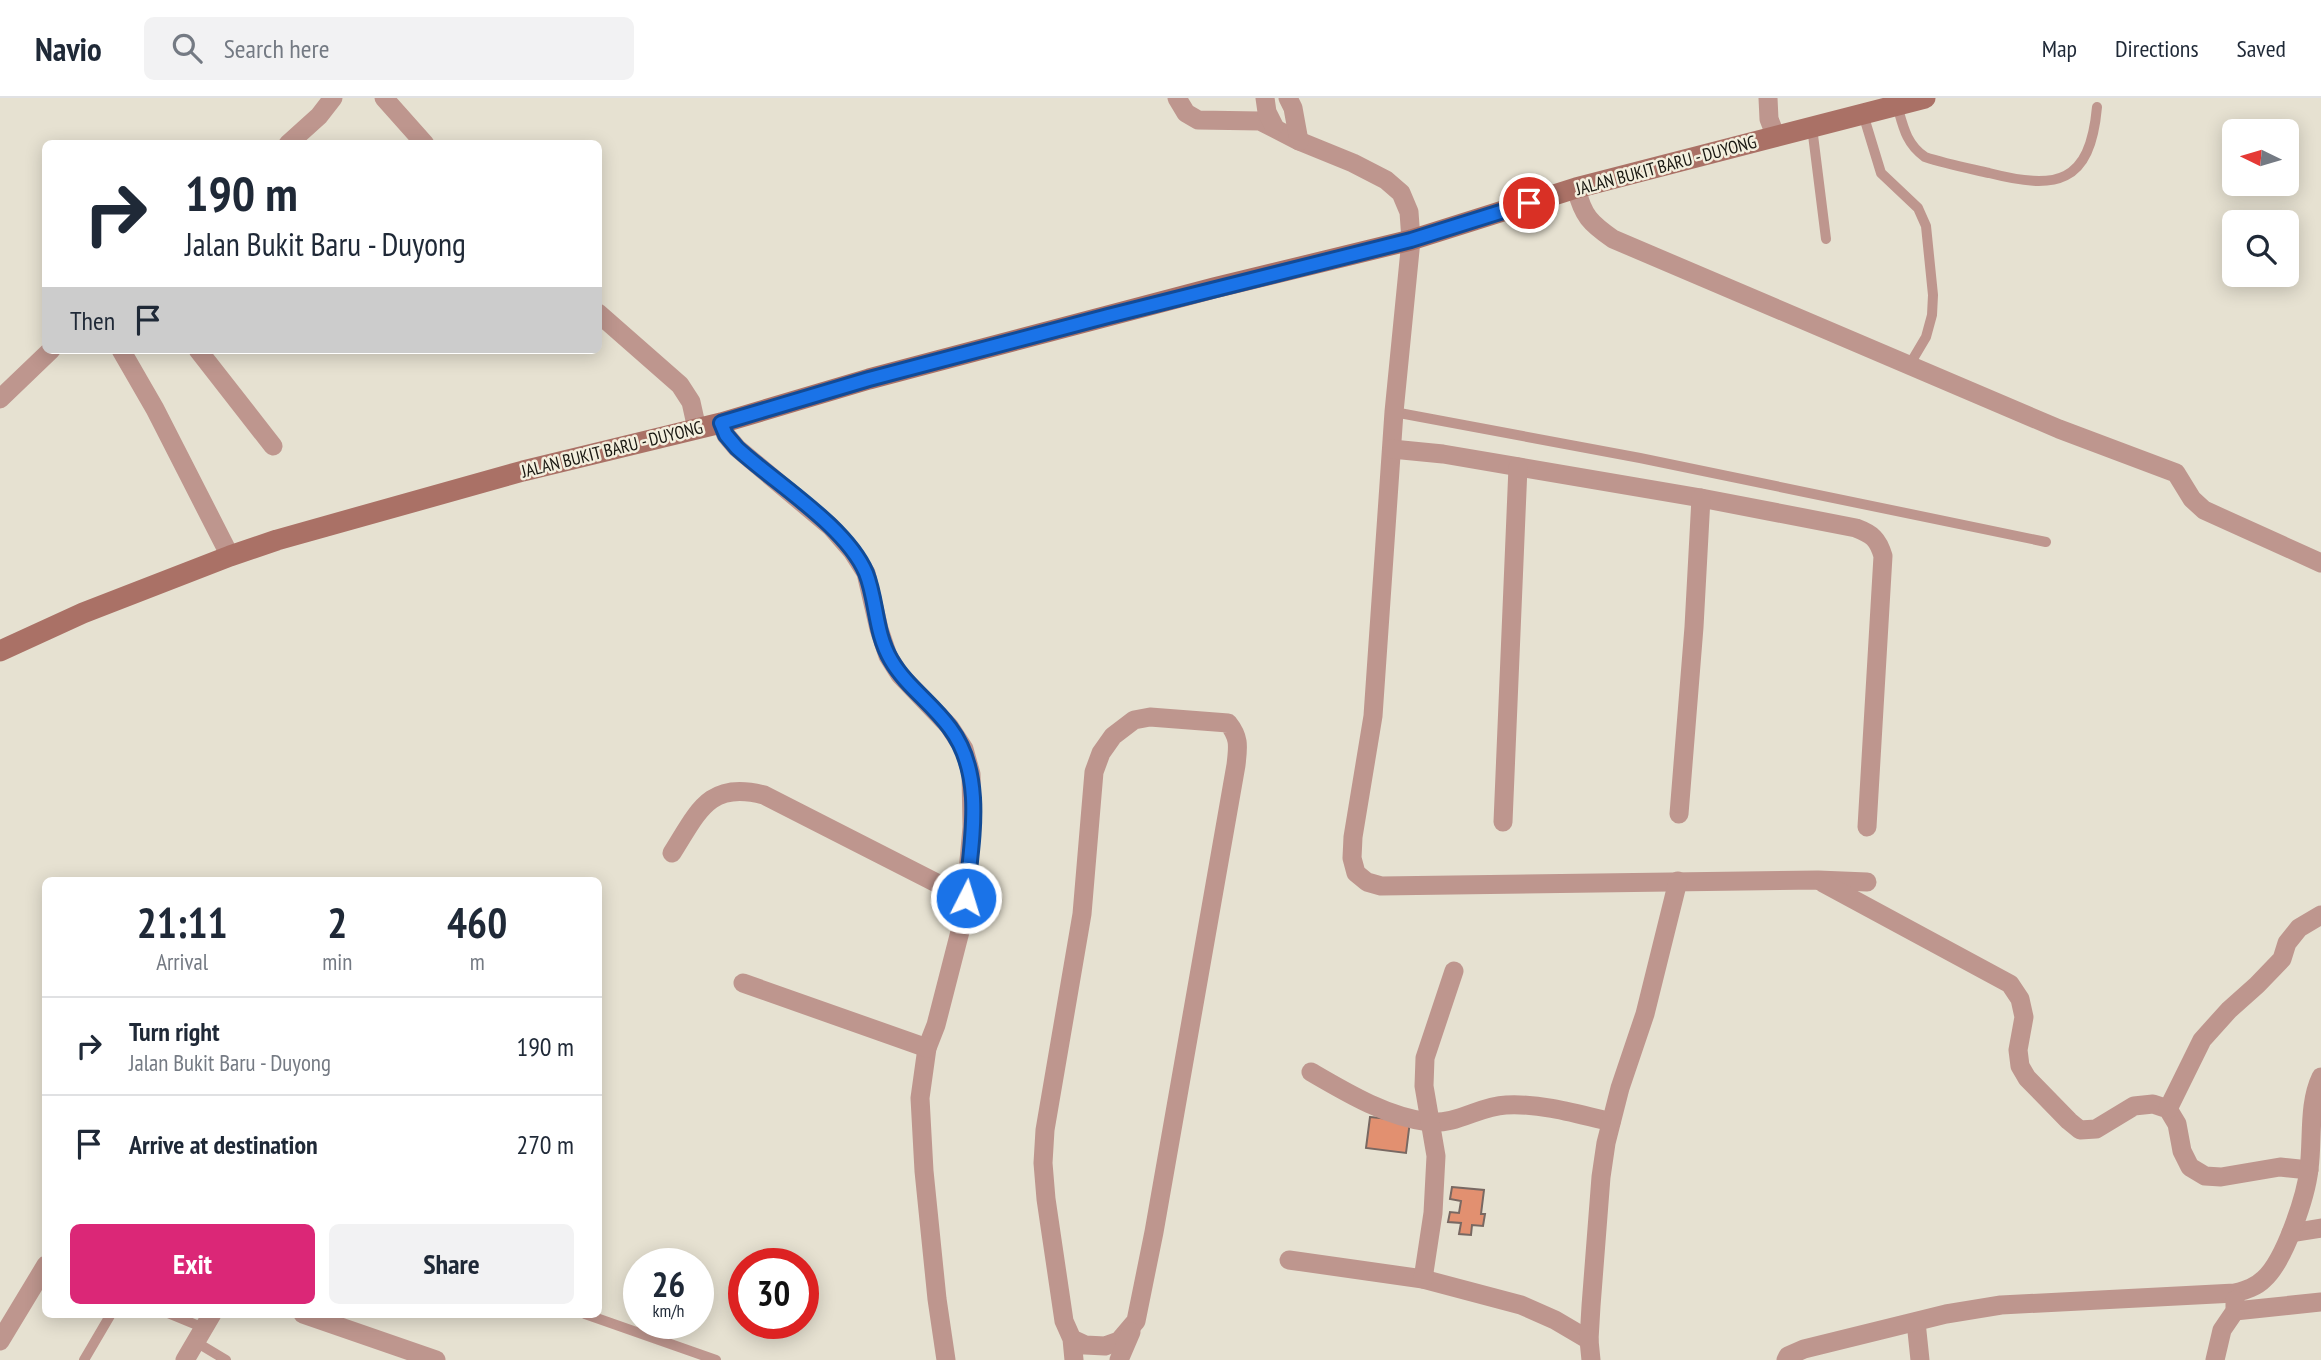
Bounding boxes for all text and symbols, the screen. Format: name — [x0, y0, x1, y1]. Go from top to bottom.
search box — [144, 17, 634, 80]
text: Navio — [35, 27, 102, 70]
icon: search — [168, 29, 206, 67]
text: Search here — [224, 32, 329, 65]
text: Map — [2042, 33, 2077, 64]
text: Directions — [2115, 33, 2199, 64]
text: Saved — [2237, 33, 2286, 64]
north arrow — [2222, 119, 2300, 196]
map controls — [2222, 119, 2299, 287]
street label: JALAN BUKIT BARU - DUYONG — [1572, 130, 1759, 200]
text: 190 m — [185, 161, 298, 225]
icon: right — [70, 168, 161, 259]
pin — [1499, 173, 1559, 233]
icon: arrive — [1510, 184, 1548, 222]
button: search — [2222, 210, 2299, 287]
text: Jalan Bukit Baru - Duyong — [185, 223, 466, 265]
icon: arrive — [129, 301, 167, 339]
text: Then — [70, 304, 115, 337]
street label: JALAN BUKIT BARU - DUYONG — [518, 415, 705, 483]
position arrow — [929, 861, 1003, 935]
text: 21:11 — [137, 895, 228, 950]
text: 2 — [327, 895, 347, 950]
text: 460 — [447, 895, 507, 950]
text: Arrival — [156, 947, 208, 976]
text: min — [322, 947, 352, 976]
text: m — [470, 947, 485, 976]
text: Turn right — [129, 1015, 220, 1048]
icon: right — [70, 1027, 108, 1065]
text: 190 m — [516, 1030, 574, 1063]
text: Jalan Bukit Baru - Duyong — [129, 1048, 331, 1077]
icon: arrive — [70, 1125, 108, 1163]
text: Arrive at destination — [129, 1128, 318, 1161]
text: 270 m — [516, 1128, 574, 1161]
button: Exit — [70, 1224, 315, 1304]
button: Share — [329, 1224, 574, 1304]
speed limit sign: 30 — [728, 1248, 819, 1339]
text: 26 — [652, 1261, 685, 1307]
text: km/h — [653, 1299, 684, 1322]

